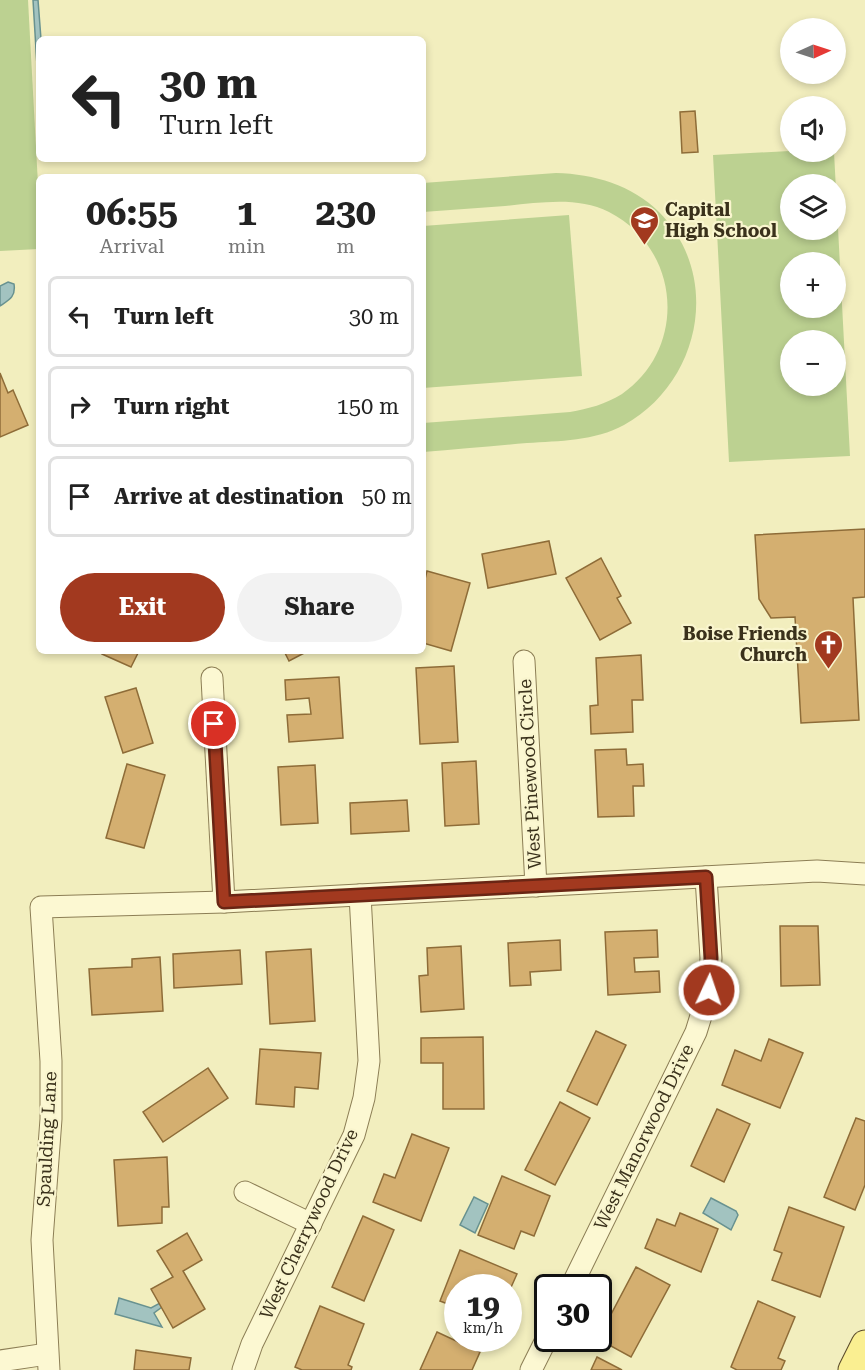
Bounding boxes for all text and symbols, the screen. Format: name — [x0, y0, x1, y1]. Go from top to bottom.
north arrow — [780, 18, 846, 84]
map controls — [780, 18, 846, 396]
text: 30 m — [159, 59, 257, 108]
icon: left — [60, 60, 138, 138]
button: sound — [780, 96, 846, 162]
text: Turn left — [159, 109, 273, 141]
button: layers — [780, 174, 846, 240]
text: 06:55 — [86, 192, 178, 234]
text: 1 — [237, 192, 257, 234]
text: 230 — [316, 192, 376, 234]
place label: Capital High School — [665, 199, 777, 241]
school or university icon: Capital High School — [628, 204, 660, 246]
text: Arrival — [99, 234, 164, 258]
text: min — [228, 234, 265, 258]
text: m — [337, 234, 355, 258]
button: + — [780, 252, 846, 318]
icon: left — [63, 300, 96, 333]
text: Turn left — [114, 304, 214, 329]
text: 30 m — [349, 304, 399, 329]
button: − — [780, 330, 846, 396]
icon: right — [63, 390, 96, 423]
text: Turn right — [114, 394, 229, 419]
text: 150 m — [336, 394, 399, 419]
icon: arrive — [63, 480, 96, 513]
text: Arrive at destination — [114, 484, 343, 509]
text: 50 m — [361, 484, 412, 509]
button: Exit — [60, 573, 225, 642]
button: Share — [237, 573, 402, 642]
place label: Boise Friends Church — [683, 623, 807, 665]
church icon: Boise Friends Church — [812, 628, 844, 670]
street label: West Pinewood Circle — [514, 678, 545, 870]
pin — [188, 698, 239, 749]
icon: arrive — [197, 707, 230, 740]
position arrow — [677, 958, 741, 1022]
street label: West Manorwood Drive — [589, 1040, 698, 1233]
street label: Spaulding Lane — [32, 1071, 61, 1207]
street label: West Cherrywood Drive — [255, 1125, 362, 1322]
speed limit sign: 30 — [534, 1274, 612, 1352]
text: 19 — [466, 1288, 500, 1323]
text: km/h — [463, 1319, 503, 1337]

